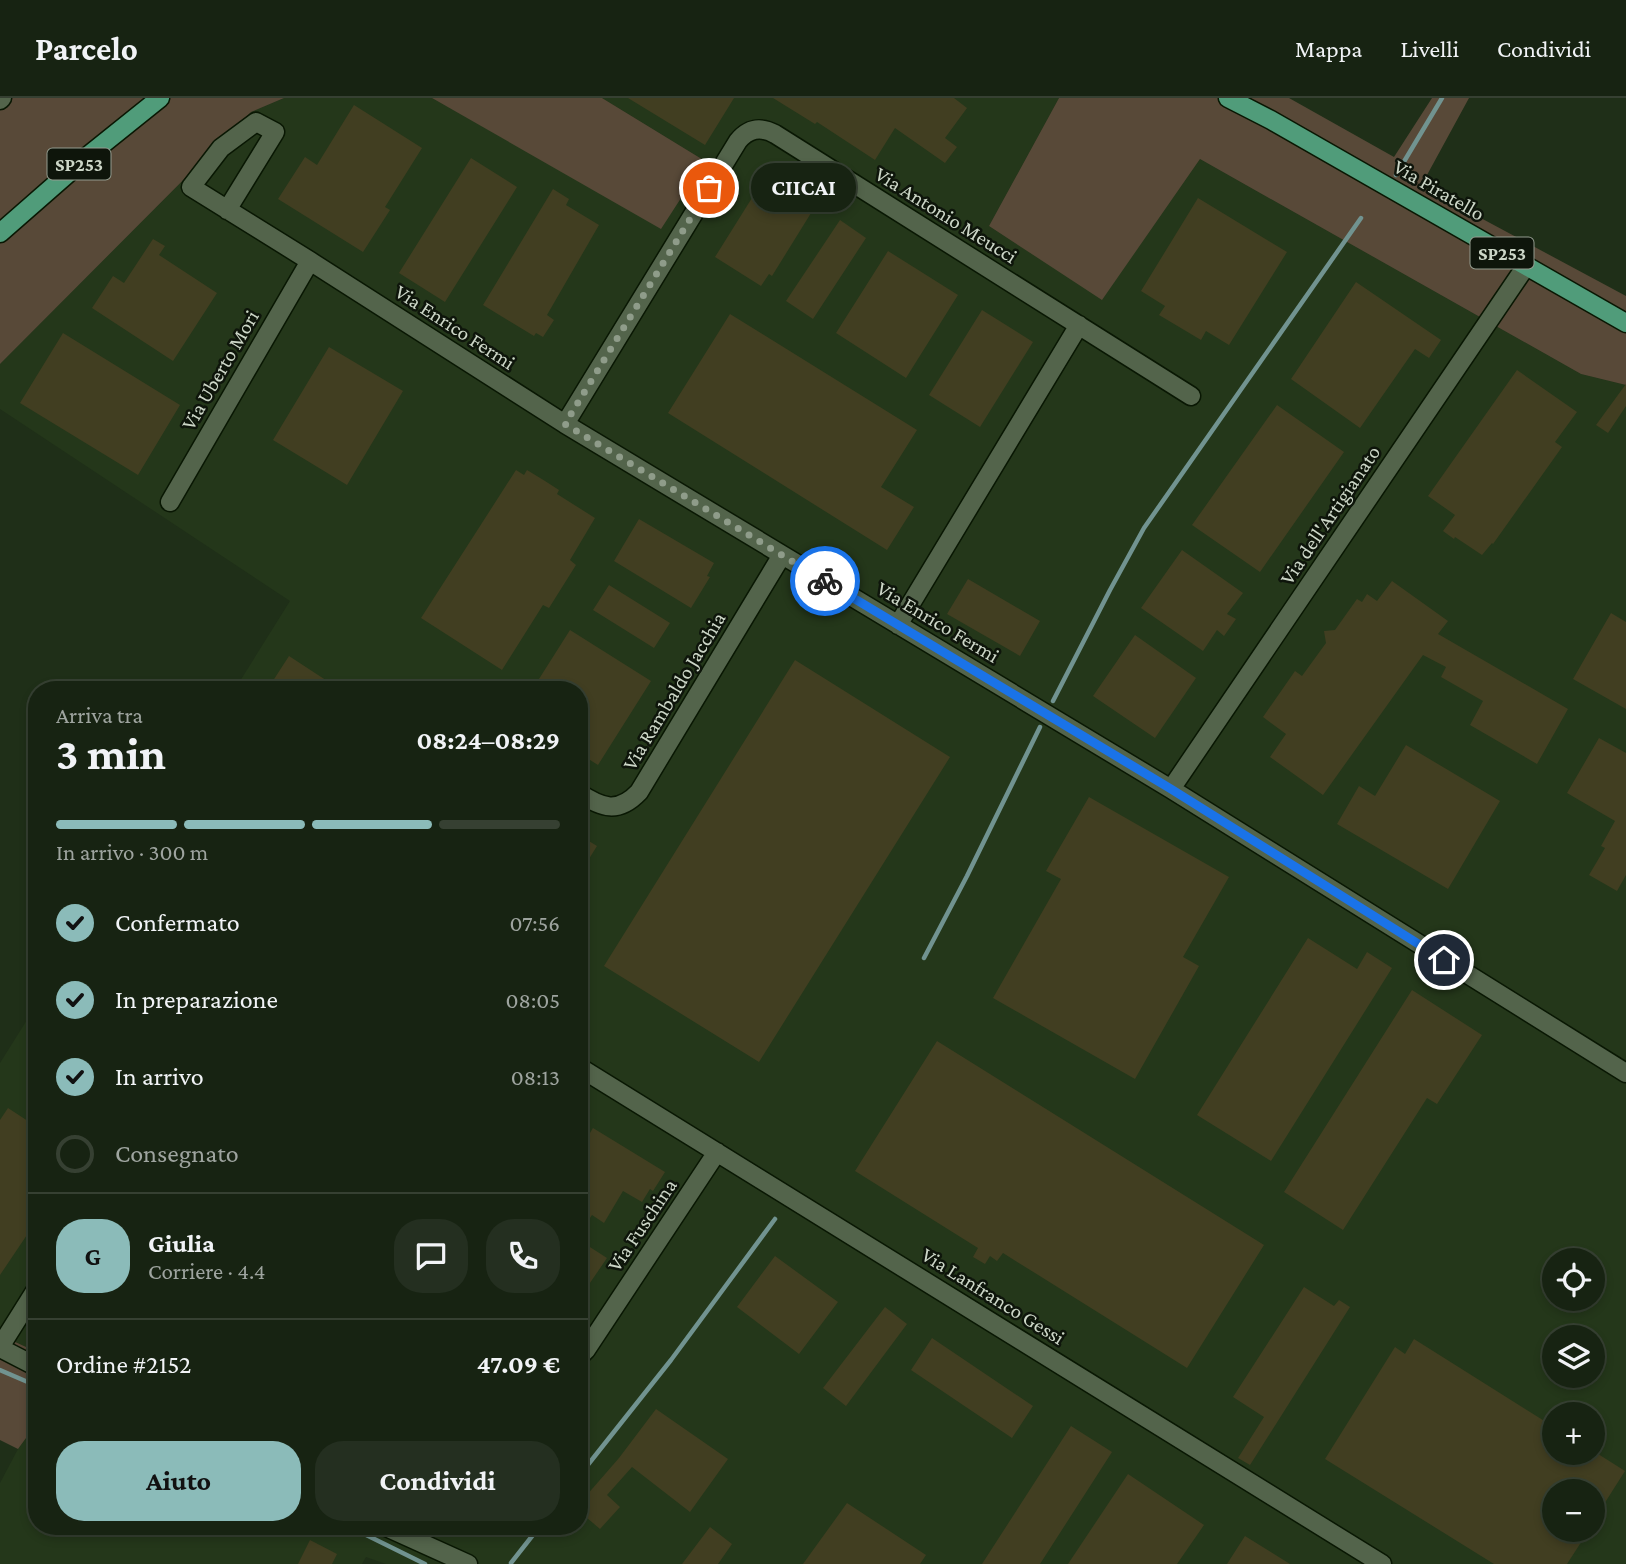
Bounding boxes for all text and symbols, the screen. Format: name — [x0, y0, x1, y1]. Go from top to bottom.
text: Parcelo — [35, 30, 138, 67]
text: Mappa — [1295, 35, 1362, 62]
text: Livelli — [1400, 35, 1459, 62]
text: Condividi — [1497, 35, 1591, 62]
road number: SP253 — [48, 148, 110, 180]
street label: Via Piratello — [1389, 154, 1489, 226]
pin — [679, 158, 739, 218]
street label: Via Antonio Meucci — [871, 162, 1022, 269]
callout: CIICAI — [751, 164, 856, 212]
icon: bag — [690, 169, 728, 207]
text: CIICAI — [771, 174, 836, 200]
road number: SP253 — [1470, 238, 1534, 268]
street label: Via Enrico Fermi — [390, 279, 520, 375]
street label: Via Uberto Mori — [176, 306, 264, 434]
street label: Via dell'Artigianato — [1275, 441, 1385, 589]
courier — [790, 546, 860, 616]
icon: bike — [806, 562, 844, 600]
street label: Via Enrico Fermi — [873, 576, 1004, 668]
street label: Via Rambaldo Jacchia — [617, 607, 731, 774]
text: Arriva tra — [56, 702, 143, 728]
text: 08:24–08:29 — [416, 726, 560, 755]
text: 3 min — [56, 728, 166, 779]
text: In arrivo · 300 m — [56, 839, 208, 865]
icon: check — [56, 904, 94, 942]
text: Confermato — [115, 908, 240, 937]
text: 07:56 — [510, 910, 560, 936]
pin — [1414, 930, 1474, 990]
icon: home — [1425, 941, 1463, 979]
icon: check — [56, 981, 94, 1019]
text: In preparazione — [115, 985, 278, 1014]
text: 08:05 — [506, 987, 560, 1013]
icon: check — [56, 1058, 94, 1096]
text: In arrivo — [115, 1062, 204, 1091]
text: 08:13 — [511, 1064, 560, 1090]
text: Consegnato — [115, 1139, 239, 1168]
street label: Via Fuschina — [602, 1174, 682, 1276]
button: chat — [394, 1219, 468, 1293]
button: phone — [486, 1219, 560, 1293]
text: Giulia — [148, 1229, 215, 1258]
text: G — [85, 1242, 101, 1271]
street label: Via Lanfranco Gessi — [917, 1242, 1069, 1350]
map controls — [1542, 1248, 1605, 1542]
button: locate — [1542, 1248, 1605, 1311]
text: Corriere · 4.4 — [148, 1258, 265, 1284]
button: layers — [1542, 1325, 1605, 1388]
text: Ordine #2152 — [56, 1350, 191, 1379]
text: 47.09 € — [477, 1350, 560, 1379]
button: + — [1542, 1402, 1605, 1465]
button: Aiuto — [56, 1441, 301, 1521]
button: Condividi — [315, 1441, 560, 1521]
button: − — [1542, 1479, 1605, 1542]

